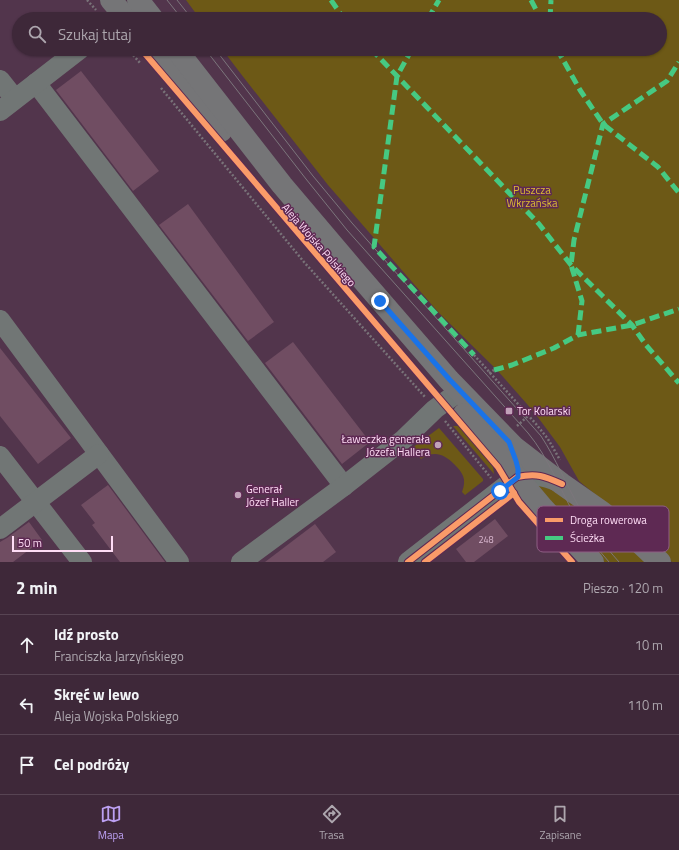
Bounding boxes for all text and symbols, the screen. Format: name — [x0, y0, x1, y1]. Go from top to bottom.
search box — [12, 12, 667, 56]
icon: search — [26, 23, 48, 45]
text: Szukaj tutaj — [58, 23, 131, 46]
park label: Puszcza Wkrzańska — [506, 182, 558, 211]
street label: Aleja Wojska Polskiego — [278, 200, 360, 290]
route end — [371, 292, 389, 310]
place label: Tor Kolarski — [517, 403, 570, 419]
marker: Tor Kolarski — [504, 406, 514, 416]
place label: Ławeczka generała Józefa Hallera — [340, 431, 430, 460]
marker: Ławeczka generała Józefa Hallera — [433, 440, 443, 450]
place label: Generał Józef Haller — [246, 481, 299, 510]
route start — [491, 482, 509, 500]
marker: Generał Józef Haller — [233, 490, 243, 500]
legend — [537, 506, 669, 552]
text: Droga rowerowa — [570, 512, 647, 528]
text: Ścieżka — [570, 530, 605, 546]
house number: 248 — [478, 533, 494, 546]
scale bar — [12, 534, 113, 553]
text: 50 m — [18, 535, 42, 551]
text: 2 min — [16, 575, 57, 601]
text: Pieszo · 120 m — [583, 578, 663, 598]
text: Idź prosto — [54, 623, 119, 646]
icon: ahead — [16, 634, 38, 656]
text: 10 m — [635, 635, 663, 655]
text: Franciszka Jarzyńskiego — [54, 646, 184, 666]
text: Skręć w lewo — [54, 683, 139, 706]
icon: left — [16, 694, 38, 716]
text: 110 m — [627, 695, 663, 715]
text: Aleja Wojska Polskiego — [54, 706, 179, 726]
text: Cel podróży — [54, 753, 129, 776]
icon: arrive — [16, 754, 38, 776]
tab: Mapa — [98, 803, 124, 843]
tab: Trasa — [319, 803, 344, 843]
tab: Zapisane — [540, 803, 581, 843]

